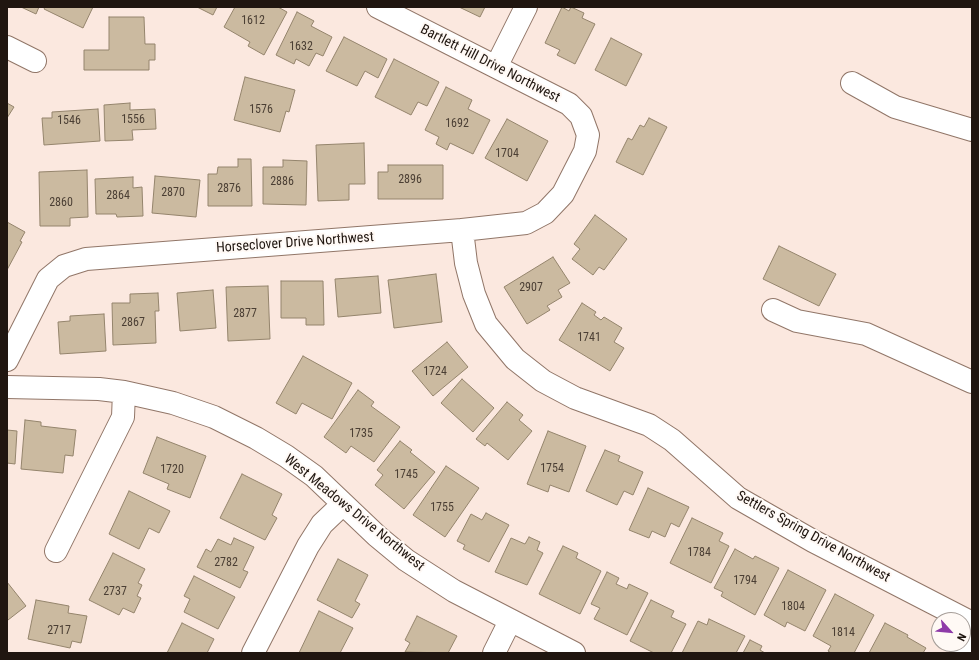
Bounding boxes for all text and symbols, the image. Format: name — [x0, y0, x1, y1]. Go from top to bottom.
house number: 1612 — [241, 14, 265, 28]
street label: Bartlett Hill Drive Northwest — [417, 21, 563, 107]
house number: 1632 — [289, 40, 313, 54]
house number: 1576 — [249, 103, 273, 117]
house number: 1556 — [121, 113, 145, 127]
house number: 1546 — [57, 114, 81, 128]
house number: 1692 — [445, 117, 469, 131]
house number: 1704 — [495, 147, 519, 161]
house number: 2896 — [398, 173, 422, 187]
house number: 2886 — [270, 175, 294, 189]
house number: 2876 — [217, 182, 241, 196]
house number: 2870 — [161, 186, 185, 200]
house number: 2864 — [106, 189, 130, 203]
house number: 2860 — [49, 196, 73, 210]
street label: Horseclover Drive Northwest — [216, 229, 374, 257]
house number: 2907 — [519, 281, 543, 295]
house number: 2877 — [233, 307, 257, 321]
house number: 2867 — [121, 316, 145, 330]
house number: 1741 — [577, 331, 601, 345]
house number: 1724 — [423, 365, 447, 379]
house number: 1735 — [349, 427, 373, 441]
street label: West Meadows Drive Northwest — [280, 451, 428, 575]
house number: 1754 — [540, 462, 564, 476]
house number: 1720 — [160, 463, 184, 477]
house number: 1745 — [394, 468, 418, 482]
street label: Settlers Spring Drive Northwest — [733, 488, 893, 586]
house number: 1755 — [430, 501, 454, 515]
house number: 1784 — [687, 546, 711, 560]
house number: 2782 — [214, 556, 238, 570]
house number: 1794 — [733, 574, 757, 588]
house number: 2737 — [103, 585, 127, 599]
house number: 1804 — [781, 600, 805, 614]
north arrow — [931, 612, 971, 652]
house number: 2717 — [47, 624, 71, 638]
house number: 1814 — [831, 626, 855, 640]
text: N — [954, 631, 969, 643]

